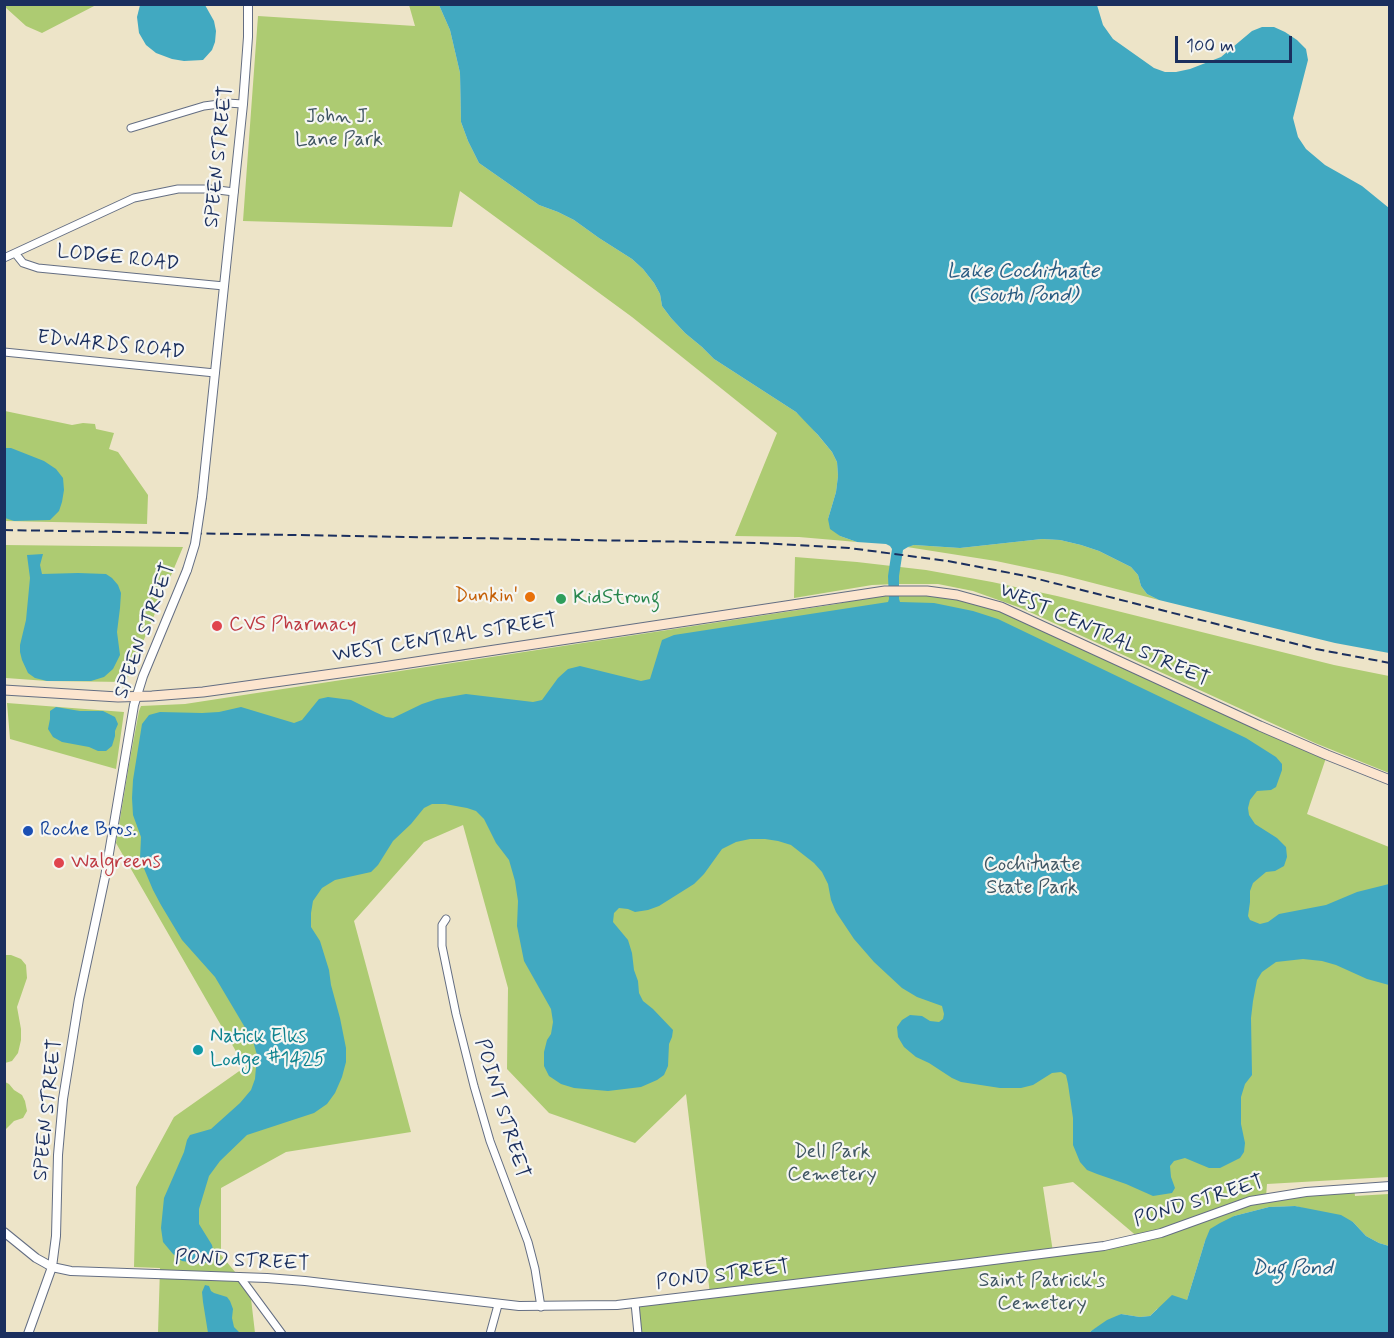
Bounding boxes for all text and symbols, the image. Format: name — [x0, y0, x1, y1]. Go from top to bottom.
scale bar — [1178, 24, 1295, 62]
text: 100 m — [1186, 34, 1234, 58]
street label: SPEEN STREET — [201, 85, 239, 229]
park label: John J. Lane Park — [295, 106, 383, 153]
street label: LODGE ROAD — [56, 241, 180, 277]
water label: Lake Cochituate (South Pond) — [947, 260, 1099, 310]
street label: EDWARDS ROAD — [36, 326, 186, 366]
street label: SPEEN STREET — [110, 560, 182, 702]
street label: WEST CENTRAL STREET — [995, 579, 1213, 693]
place label: Dunkin' — [455, 585, 518, 609]
place label: KidStrong — [573, 587, 660, 611]
marker: Dunkin' — [523, 590, 537, 604]
marker: KidStrong — [554, 592, 568, 606]
street label: WEST CENTRAL STREET — [331, 609, 559, 669]
place label: CVS Pharmacy — [229, 614, 357, 638]
marker: CVS Pharmacy — [210, 619, 224, 633]
place label: Roche Bros. — [40, 819, 137, 843]
marker: Roche Bros. — [21, 824, 35, 838]
place label: Walgreens — [71, 851, 161, 875]
park label: Cochituate State Park — [984, 854, 1080, 901]
marker: Walgreens — [52, 856, 66, 870]
place label: Natick Elks Lodge #1425 — [210, 1026, 325, 1073]
street label: POINT STREET — [468, 1036, 534, 1182]
street label: SPEEN STREET — [30, 1038, 68, 1182]
marker: Natick Elks Lodge #1425 — [191, 1043, 205, 1057]
park label: Dell Park Cemetery — [787, 1141, 877, 1188]
street label: POND STREET — [1131, 1171, 1267, 1233]
street label: POND STREET — [174, 1246, 310, 1278]
street label: POND STREET — [655, 1256, 791, 1296]
water label: Dug Pond — [1251, 1257, 1333, 1283]
park label: Saint Patrick's Cemetery — [979, 1270, 1105, 1317]

